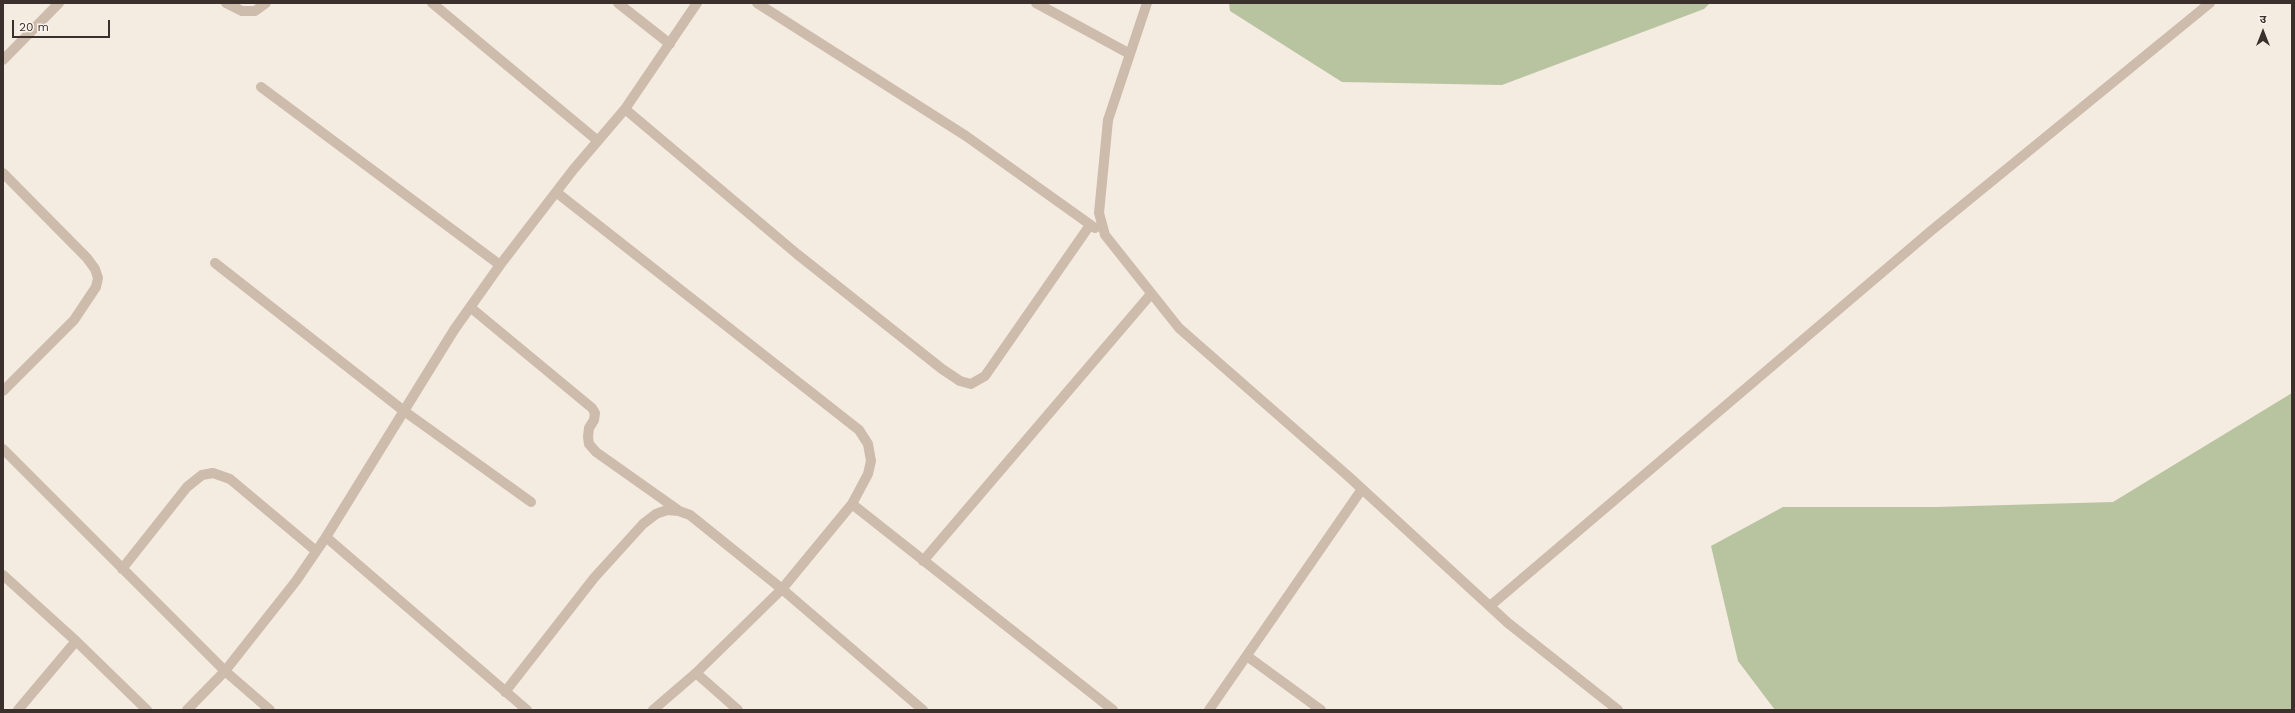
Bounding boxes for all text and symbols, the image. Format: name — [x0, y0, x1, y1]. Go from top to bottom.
scale bar — [14, 12, 112, 38]
north arrow — [2243, 12, 2283, 52]
text: उ — [2260, 13, 2266, 26]
text: 20 m — [19, 20, 49, 34]

